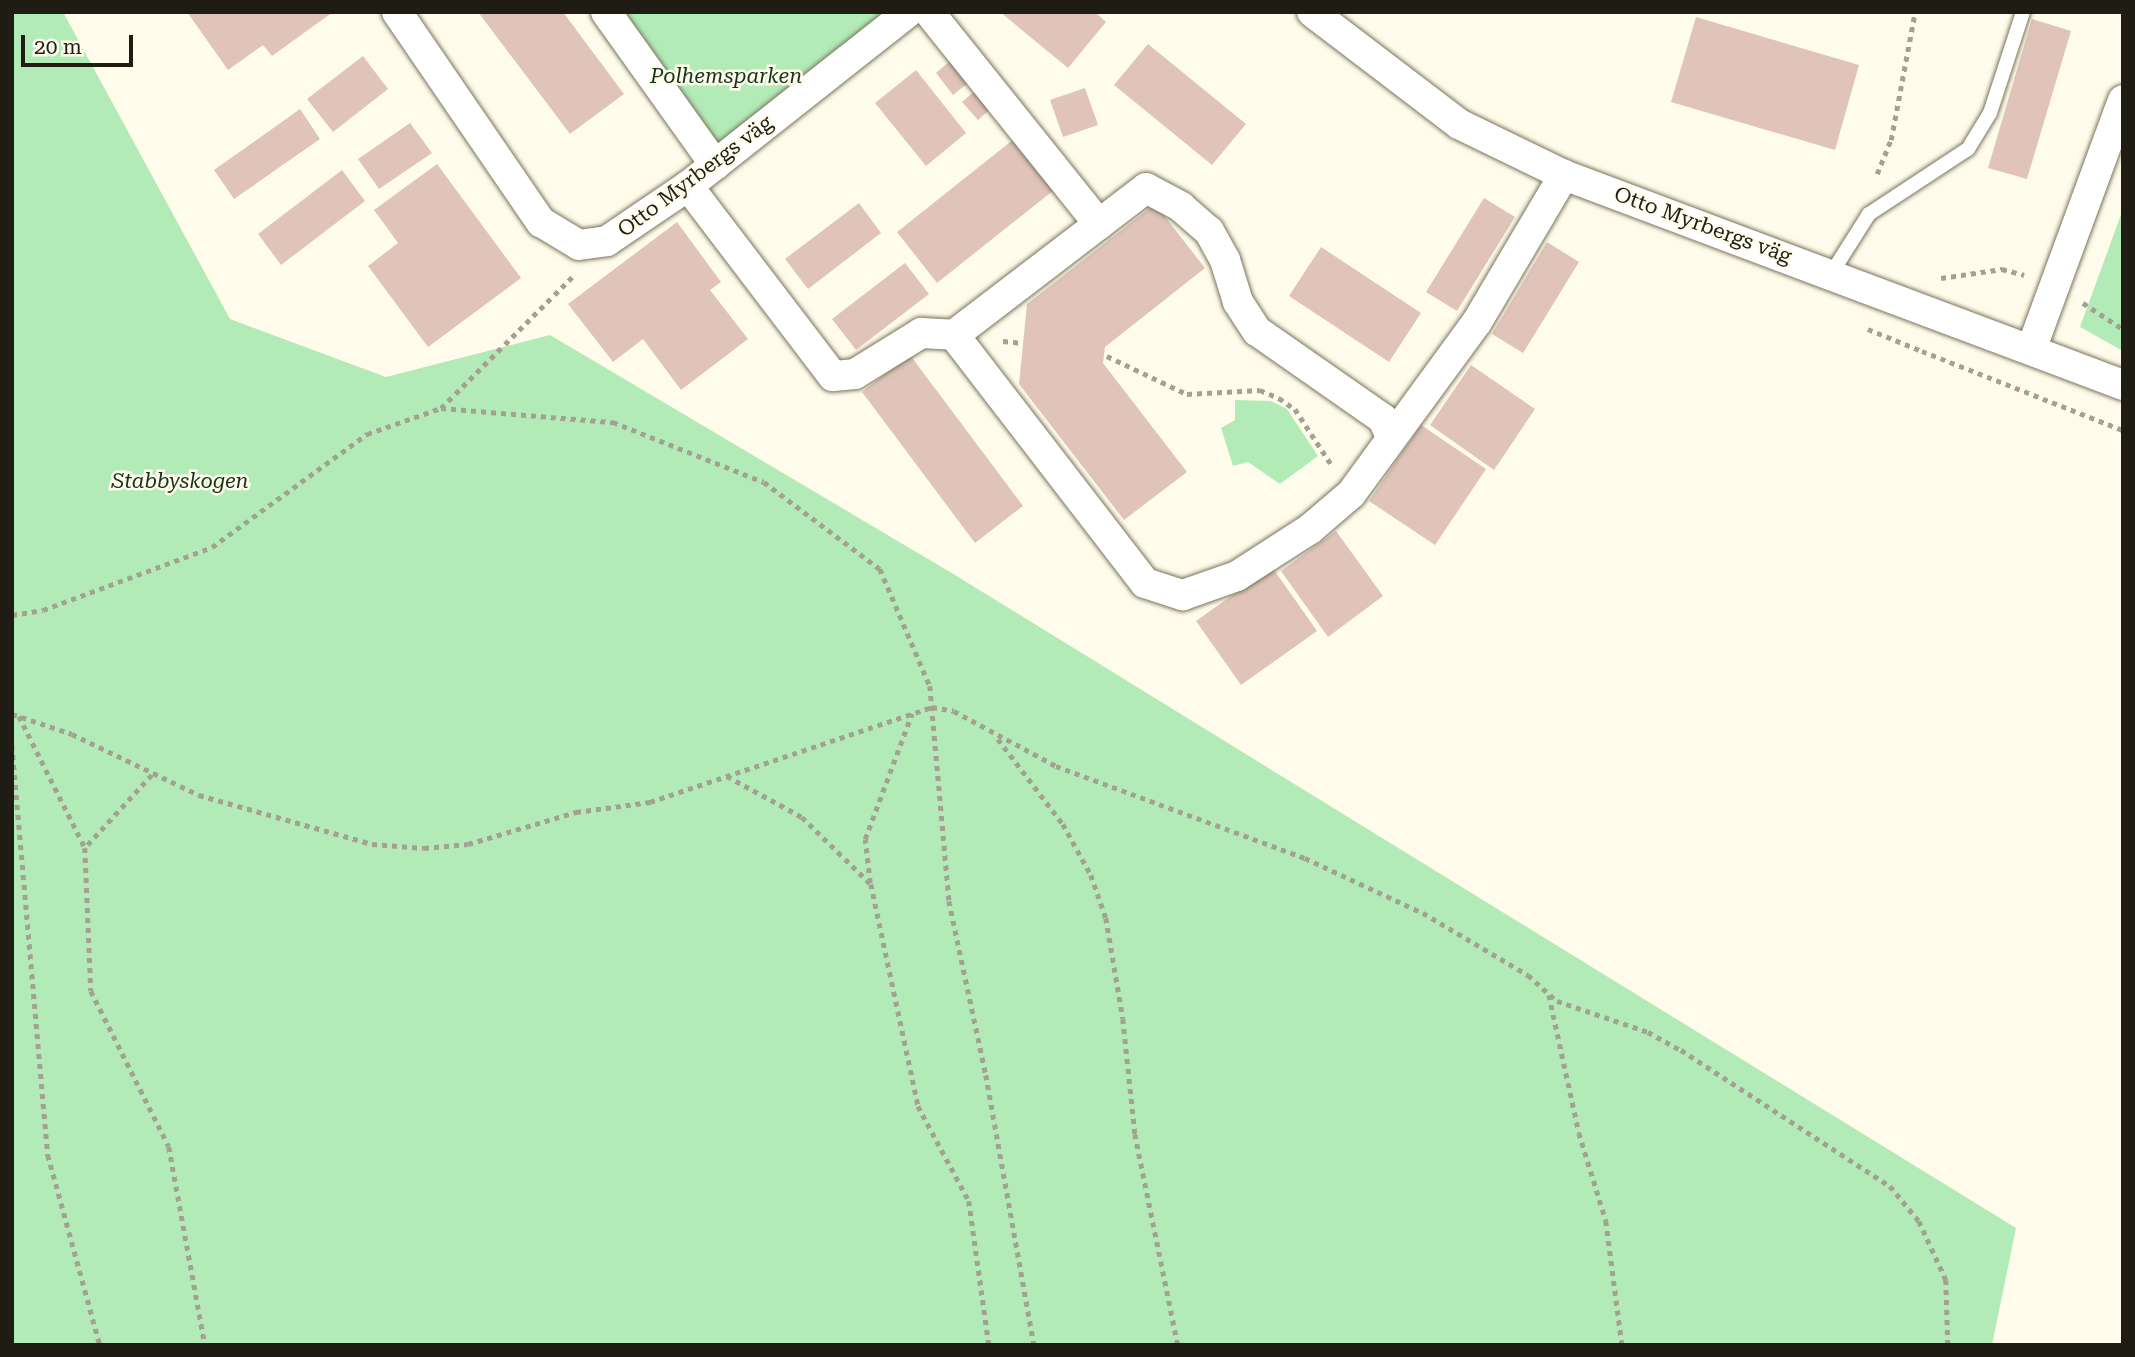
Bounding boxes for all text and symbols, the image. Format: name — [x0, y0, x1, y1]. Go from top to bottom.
scale bar — [24, 21, 136, 65]
text: 20 m — [34, 35, 82, 59]
park label: Polhemsparken — [650, 63, 802, 89]
street label: Otto Myrbergs väg — [613, 110, 777, 242]
street label: Otto Myrbergs väg — [1611, 181, 1795, 269]
park label: Stabbyskogen — [111, 468, 249, 494]

